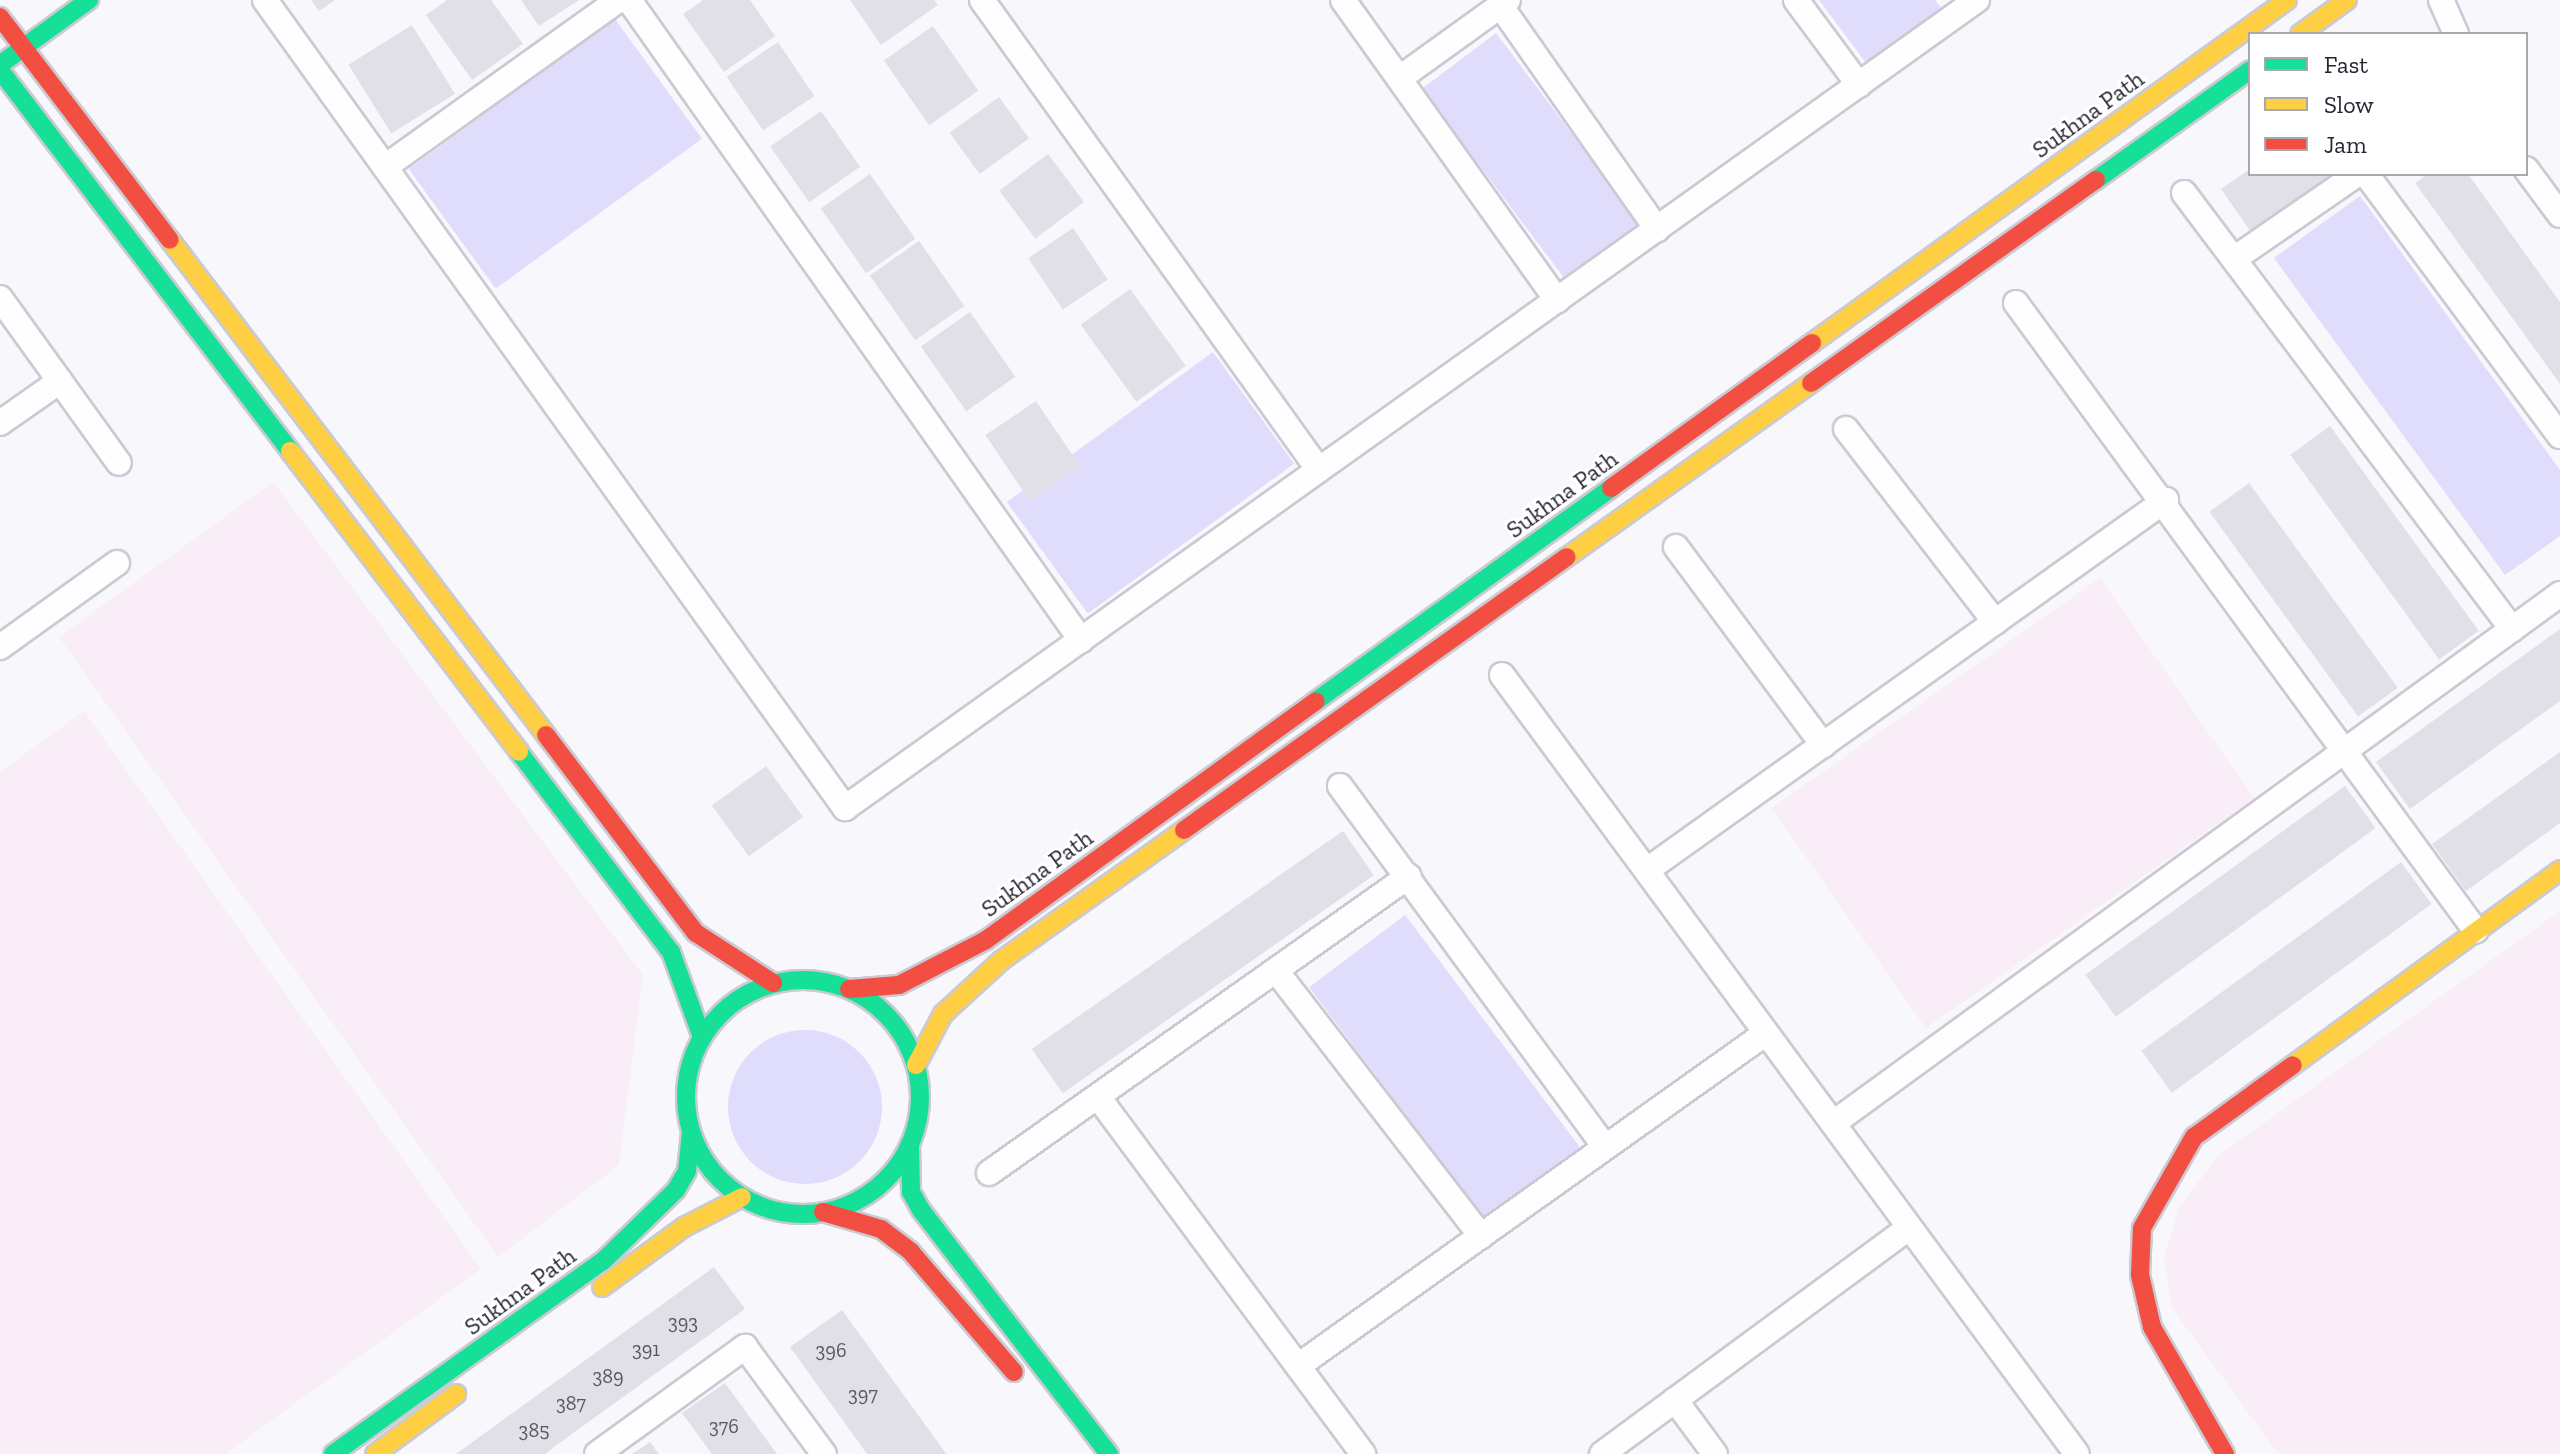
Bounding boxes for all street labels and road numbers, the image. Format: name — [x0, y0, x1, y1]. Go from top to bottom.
street label: Sukhna Path — [2027, 64, 2149, 164]
street label: Sukhna Path — [1501, 444, 1623, 544]
street label: Sukhna Path — [976, 823, 1098, 923]
street label: Sukhna Path — [459, 1241, 581, 1341]

